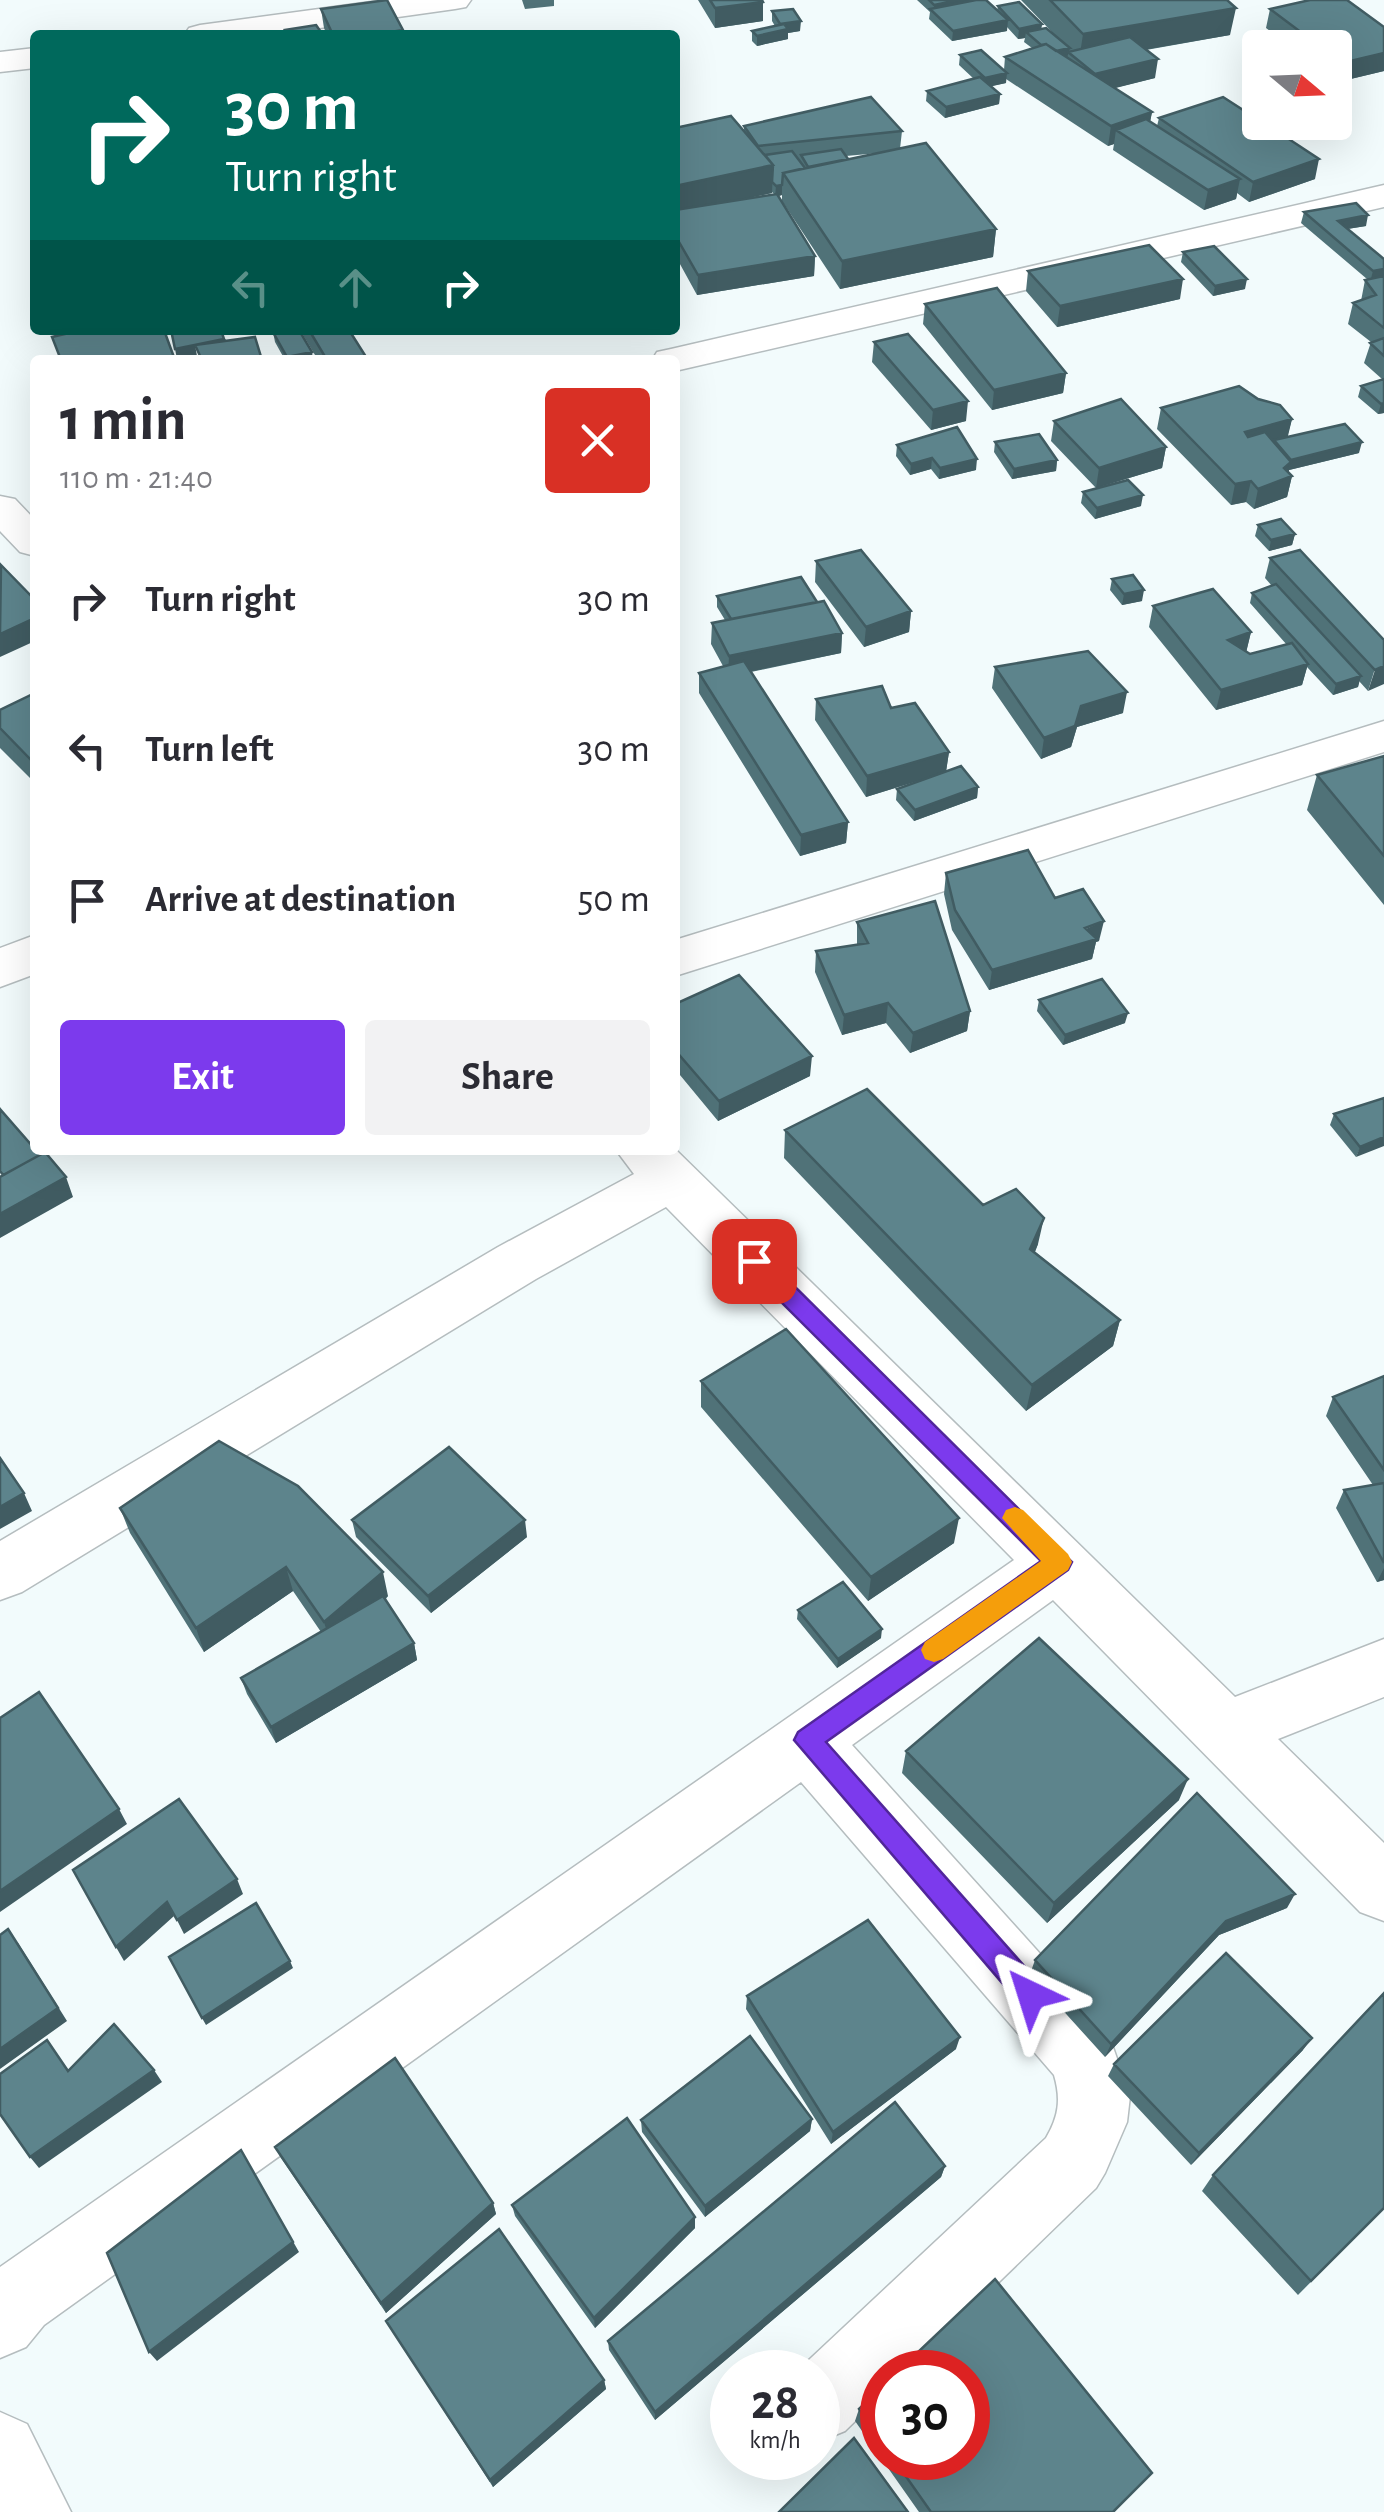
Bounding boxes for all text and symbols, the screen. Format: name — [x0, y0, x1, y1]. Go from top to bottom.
north arrow — [1242, 30, 1352, 140]
map controls — [1242, 30, 1352, 140]
icon: right — [60, 70, 190, 200]
text: 30 m — [225, 73, 359, 143]
text: Turn right — [225, 155, 397, 200]
icon: left — [223, 260, 278, 315]
icon: ahead — [328, 260, 383, 315]
icon: right — [433, 260, 488, 315]
button: close — [545, 388, 650, 493]
text: 1 min — [60, 391, 186, 451]
text: 110 m · 21:40 — [60, 462, 213, 494]
icon: right — [60, 573, 115, 628]
text: Turn right — [145, 581, 295, 619]
text: 30 m — [578, 581, 650, 619]
icon: left — [60, 723, 115, 778]
text: Turn left — [145, 731, 273, 769]
text: 30 m — [578, 731, 650, 769]
icon: arrive — [60, 873, 115, 928]
text: Arrive at destination — [145, 881, 456, 919]
text: 50 m — [577, 881, 650, 919]
button: Exit — [60, 1020, 345, 1135]
button: Share — [365, 1020, 650, 1135]
pin — [712, 1219, 797, 1304]
icon: arrive — [727, 1234, 782, 1289]
position arrow — [979, 1943, 1083, 2047]
speed limit sign: 30 — [860, 2350, 990, 2480]
text: 28 — [751, 2378, 799, 2428]
text: km/h — [749, 2428, 801, 2453]

